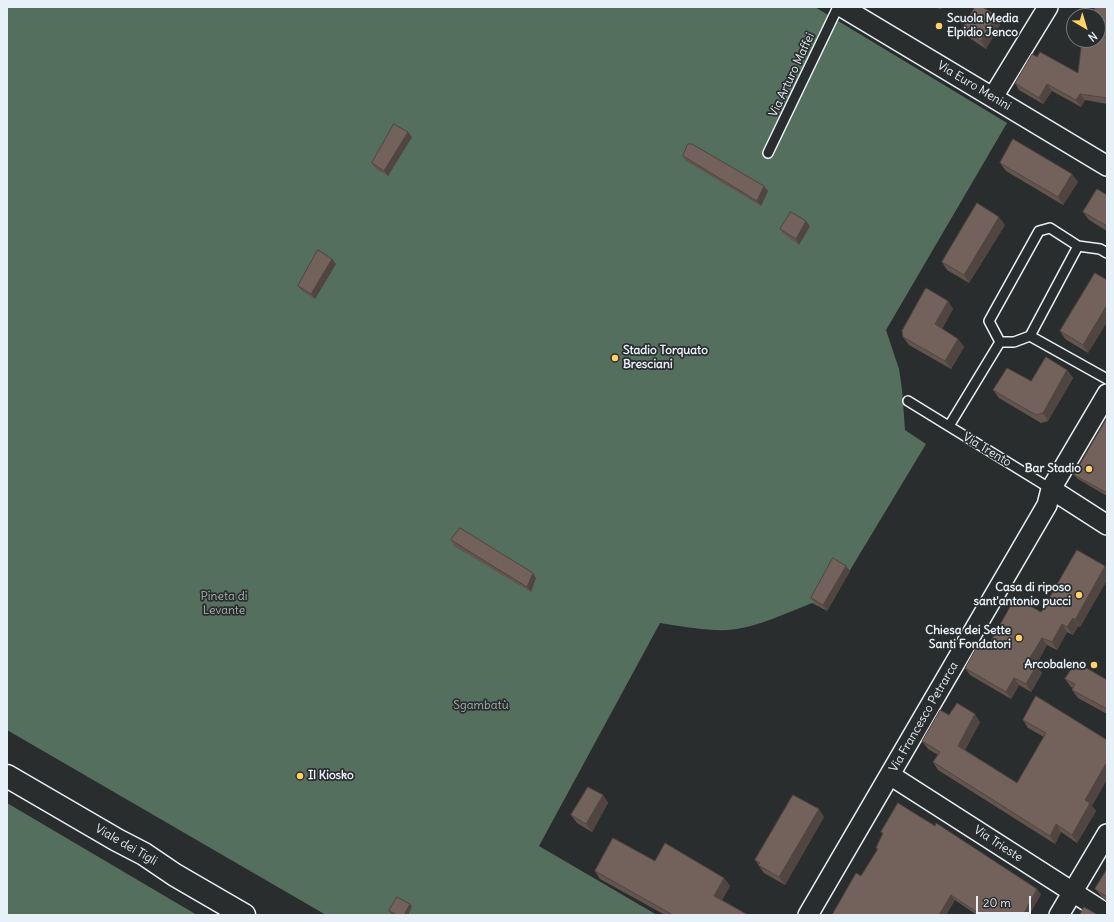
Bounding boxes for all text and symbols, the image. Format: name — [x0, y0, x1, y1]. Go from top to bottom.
north arrow — [1066, 8, 1106, 48]
place label: Scuola Media Elpidio Jenco — [947, 12, 1019, 40]
marker: Scuola Media Elpidio Jenco — [934, 21, 944, 31]
text: N — [1085, 29, 1100, 45]
street label: Via Arturo Maffei — [766, 31, 818, 119]
street label: Via Euro Menini — [934, 58, 1014, 114]
place label: Stadio Torquato Bresciani — [623, 344, 708, 372]
marker: Stadio Torquato Bresciani — [610, 353, 620, 363]
street label: Via Trento — [960, 430, 1014, 470]
place label: Bar Stadio — [1025, 462, 1081, 476]
marker: Bar Stadio — [1084, 464, 1094, 474]
place label: Casa di riposo sant'antonio pucci — [973, 581, 1071, 609]
park label: Pineta di Levante — [201, 590, 247, 618]
marker: Casa di riposo sant'antonio pucci — [1074, 590, 1084, 600]
place label: Chiesa dei Sette Santi Fondatori — [925, 624, 1011, 652]
marker: Chiesa dei Sette Santi Fondatori — [1014, 633, 1024, 643]
place label: Arcobaleno — [1024, 658, 1086, 672]
street label: Via Francesco Petrarca — [887, 659, 961, 775]
marker: Arcobaleno — [1089, 660, 1099, 670]
park label: Sgambatù — [453, 699, 509, 713]
place label: Il Kiosko — [308, 769, 354, 783]
marker: Il Kiosko — [295, 771, 305, 781]
street label: Viale dei Tigli — [92, 821, 160, 869]
street label: Via Trieste — [971, 823, 1025, 865]
scale bar — [978, 888, 1033, 914]
text: 20 m — [983, 895, 1011, 910]

